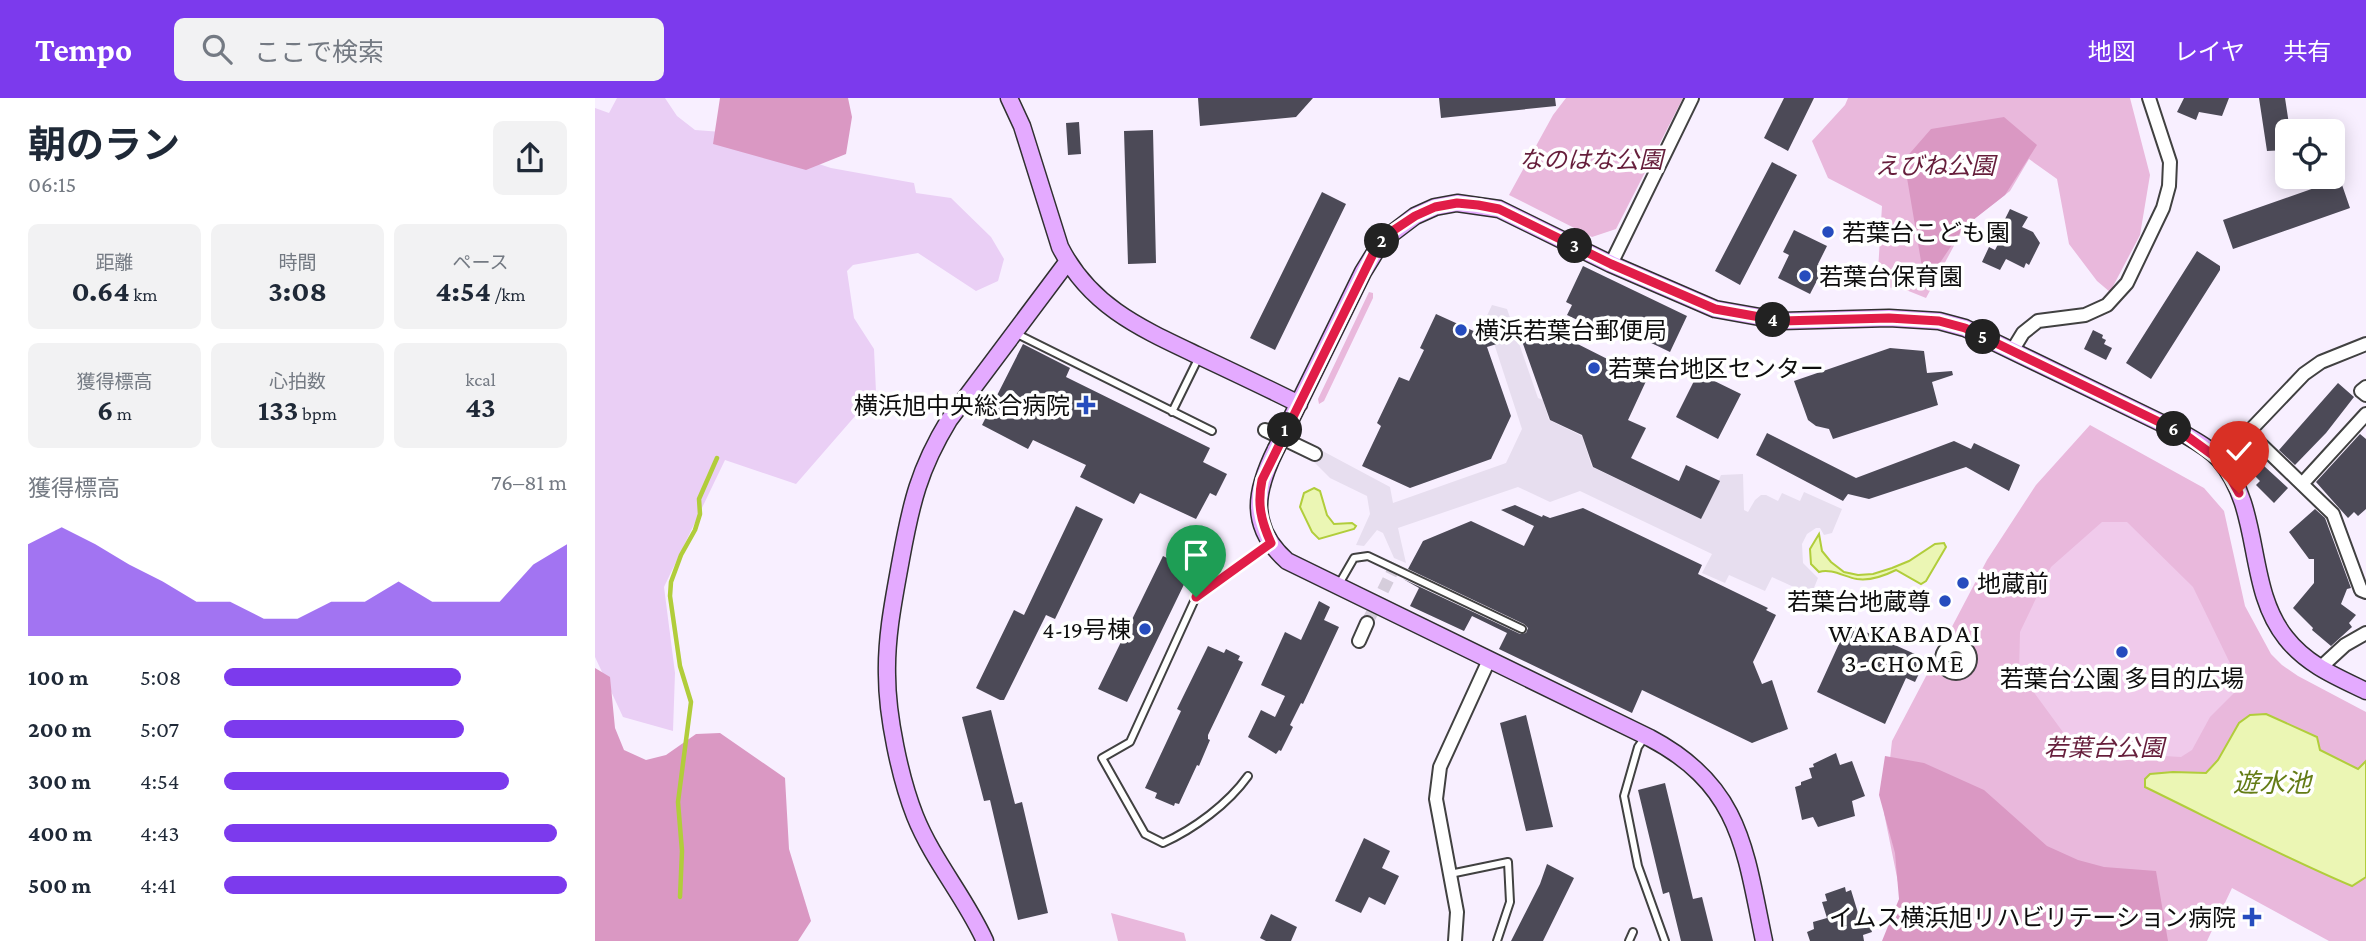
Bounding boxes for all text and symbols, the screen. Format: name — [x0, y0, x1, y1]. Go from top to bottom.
search box — [174, 18, 664, 81]
icon: search — [198, 30, 236, 68]
text: Tempo — [35, 31, 132, 68]
text: ここで検索 — [254, 38, 384, 67]
text: 地図 — [2088, 38, 2136, 65]
text: レイヤ — [2174, 38, 2245, 65]
text: 共有 — [2283, 38, 2331, 65]
map controls — [2275, 119, 2345, 189]
button: locate — [2275, 119, 2345, 189]
button: share — [493, 121, 567, 195]
text: 朝のラン — [28, 124, 180, 166]
park label: なのはな公園 — [1519, 146, 1666, 173]
park label: えびね公園 — [1875, 152, 1998, 179]
text: 06:15 — [28, 171, 76, 197]
place label: 若葉台こども園 — [1842, 219, 2010, 246]
pin: 2 — [1365, 223, 1399, 258]
marker: 若葉台こども園 — [1820, 224, 1836, 240]
pin: 3 — [1557, 228, 1593, 264]
text: 2 — [1377, 230, 1386, 251]
text: 3 — [1570, 235, 1579, 256]
text: 距離 — [95, 252, 134, 273]
text: 時間 — [278, 252, 317, 273]
text: ペース — [452, 252, 509, 273]
place label: 若葉台保育園 — [1819, 263, 1963, 290]
marker: 若葉台保育園 — [1797, 268, 1813, 284]
text: 0.64 — [71, 274, 130, 307]
text: 3:08 — [268, 274, 327, 307]
text: 4:54 — [435, 274, 491, 307]
text: km — [130, 284, 158, 305]
text: /km — [491, 284, 526, 305]
pin: 4 — [1755, 302, 1791, 338]
text: 4 — [1767, 309, 1778, 330]
place label: 横浜若葉台郵便局 — [1475, 317, 1667, 344]
pin: 5 — [1965, 320, 2001, 354]
marker: 横浜若葉台郵便局 — [1453, 322, 1469, 338]
text: 5 — [1978, 326, 1987, 347]
place label: 若葉台地区センター — [1608, 355, 1824, 382]
marker: 若葉台地区センター — [1586, 360, 1602, 376]
text: kcal — [465, 369, 496, 390]
text: 獲得標高 — [76, 371, 153, 392]
text: 心拍数 — [269, 371, 326, 392]
text: 43 — [465, 390, 496, 423]
place label: 横浜旭中央総合病院 — [854, 392, 1070, 419]
text: 6 — [97, 393, 113, 426]
text: 133 — [258, 393, 298, 426]
marker: 横浜旭中央総合病院 — [1076, 395, 1096, 415]
text: m — [113, 403, 132, 424]
text: bpm — [298, 403, 337, 424]
pin: 1 — [1267, 412, 1303, 448]
pin: 6 — [2157, 412, 2191, 446]
text: 6 — [2168, 418, 2179, 439]
text: 1 — [1281, 419, 1288, 440]
pin — [2209, 421, 2269, 493]
icon: check — [2220, 432, 2258, 470]
text: 76–81 m — [491, 469, 567, 495]
text: 獲得標高 — [28, 475, 120, 501]
pin — [1166, 525, 1226, 597]
icon: arrive — [1177, 536, 1215, 574]
place label: 地蔵前 — [1977, 570, 2049, 597]
marker: 地蔵前 — [1955, 575, 1971, 591]
place label: 若葉台地蔵尊 — [1787, 588, 1931, 615]
marker: 若葉台地蔵尊 — [1937, 593, 1953, 609]
place label: 4-19号棟 — [1042, 616, 1131, 643]
district label: WAKABADAI 3-CHOME — [1828, 619, 1982, 678]
marker: 4-19号棟 — [1137, 621, 1153, 637]
marker: 若葉台公園 多目的広場 — [2114, 644, 2130, 660]
text: 100 m — [28, 664, 88, 690]
text: 5:08 — [140, 664, 182, 690]
place label: 若葉台公園 多目的広場 — [2000, 665, 2244, 692]
text: 200 m — [28, 716, 92, 742]
text: 5:07 — [140, 716, 179, 742]
park label: 若葉台公園 — [2044, 734, 2167, 761]
text: 300 m — [28, 768, 91, 794]
text: 4:54 — [140, 768, 180, 794]
water label: 遊水池 — [2233, 769, 2314, 798]
text: 400 m — [28, 820, 92, 846]
text: 4:43 — [140, 820, 179, 846]
text: 500 m — [28, 872, 91, 898]
text: 4:41 — [140, 872, 176, 898]
place label: イムス横浜旭リハビリテーション病院 — [1829, 904, 2236, 931]
marker: イムス横浜旭リハビリテーション病院 — [2242, 907, 2262, 927]

